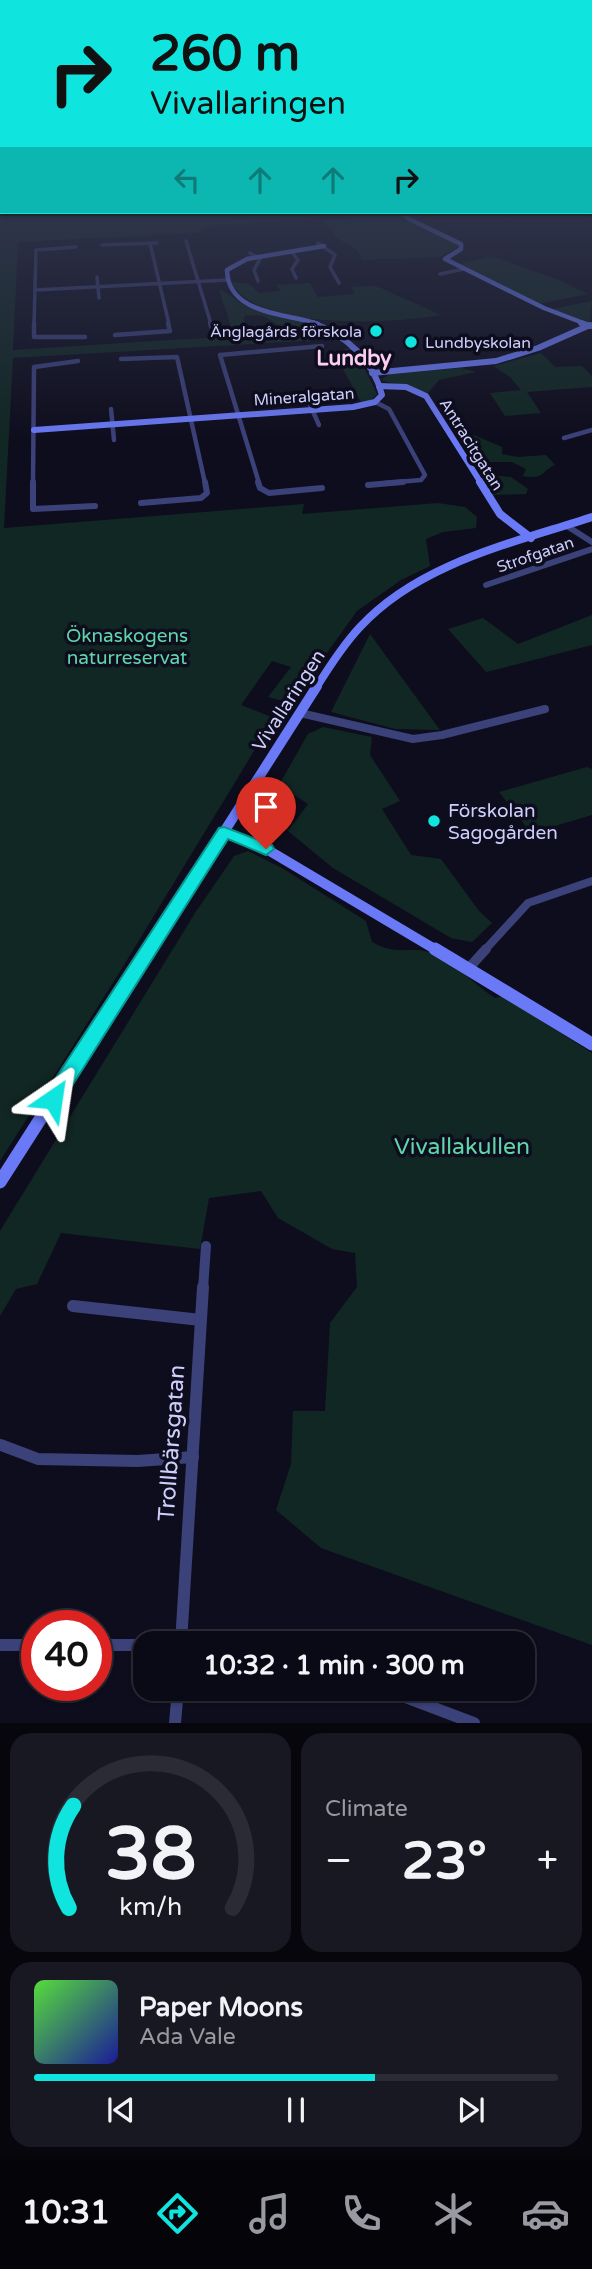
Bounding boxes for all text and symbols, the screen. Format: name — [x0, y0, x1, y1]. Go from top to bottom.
text: 260 m — [150, 25, 300, 84]
icon: right — [35, 28, 126, 119]
text: Vivallaringen — [150, 85, 346, 123]
icon: left — [168, 161, 206, 199]
icon: ahead — [241, 161, 279, 199]
icon: ahead — [314, 161, 352, 199]
icon: right — [387, 161, 425, 199]
place label: Änglagårds förskola — [210, 322, 362, 342]
marker: Änglagårds förskola — [368, 323, 384, 339]
place label: Lundbyskolan — [425, 333, 531, 353]
marker: Lundbyskolan — [403, 334, 419, 350]
district label: Lundby — [316, 346, 392, 371]
street label: Mineralgatan — [253, 384, 355, 410]
street label: Antracitgatan — [435, 395, 507, 494]
street label: Strofgatan — [494, 532, 577, 578]
park label: Öknaskogens naturreservat — [66, 625, 188, 669]
street label: Vivallaringen — [248, 646, 330, 755]
pin — [236, 777, 296, 849]
icon: arrive — [247, 788, 285, 826]
place label: Förskolan Sagogården — [448, 800, 558, 844]
marker: Förskolan Sagogården — [426, 813, 442, 829]
position arrow — [16, 1062, 90, 1136]
park label: Vivallakullen — [394, 1133, 530, 1161]
street label: Trollbärsgatan — [153, 1364, 191, 1522]
speed limit sign: 40 — [21, 1610, 112, 1701]
text: 10:32 · 1 min · 300 m — [203, 1650, 465, 1681]
text: Climate — [325, 1795, 408, 1823]
text: 38 — [105, 1812, 196, 1900]
text: 23° — [402, 1830, 487, 1893]
text: − — [325, 1838, 352, 1884]
text: + — [537, 1838, 558, 1884]
text: km/h — [119, 1892, 182, 1922]
text: Paper Moons — [139, 1992, 303, 2023]
text: Ada Vale — [139, 2023, 236, 2051]
icon: previous — [102, 2091, 140, 2129]
icon: pause — [277, 2091, 315, 2129]
icon: next — [452, 2091, 490, 2129]
icon: directions — [153, 2189, 202, 2238]
icon: music — [245, 2189, 294, 2238]
icon: phone — [337, 2189, 386, 2238]
icon: climate — [429, 2189, 478, 2238]
icon: car — [521, 2189, 570, 2238]
text: 10:31 — [22, 2194, 110, 2232]

